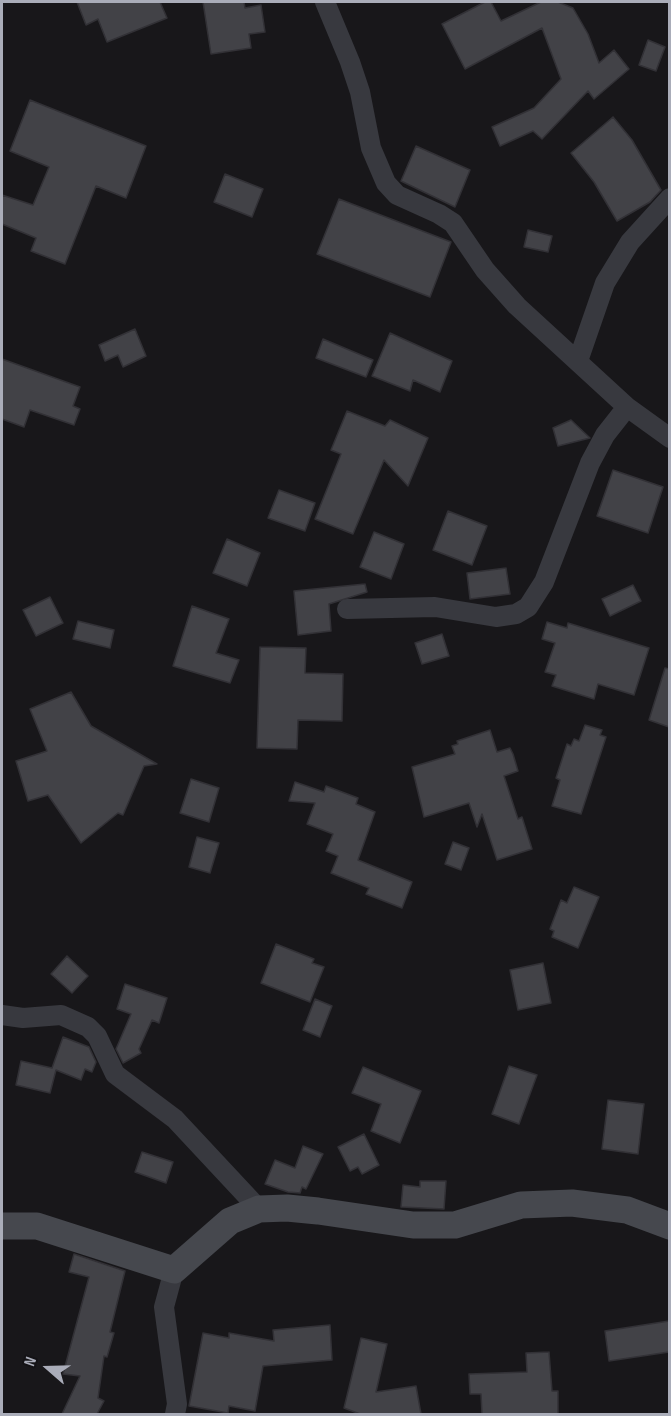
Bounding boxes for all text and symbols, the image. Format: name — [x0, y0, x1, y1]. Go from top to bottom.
north arrow — [18, 1338, 78, 1398]
text: N — [20, 1354, 41, 1369]

